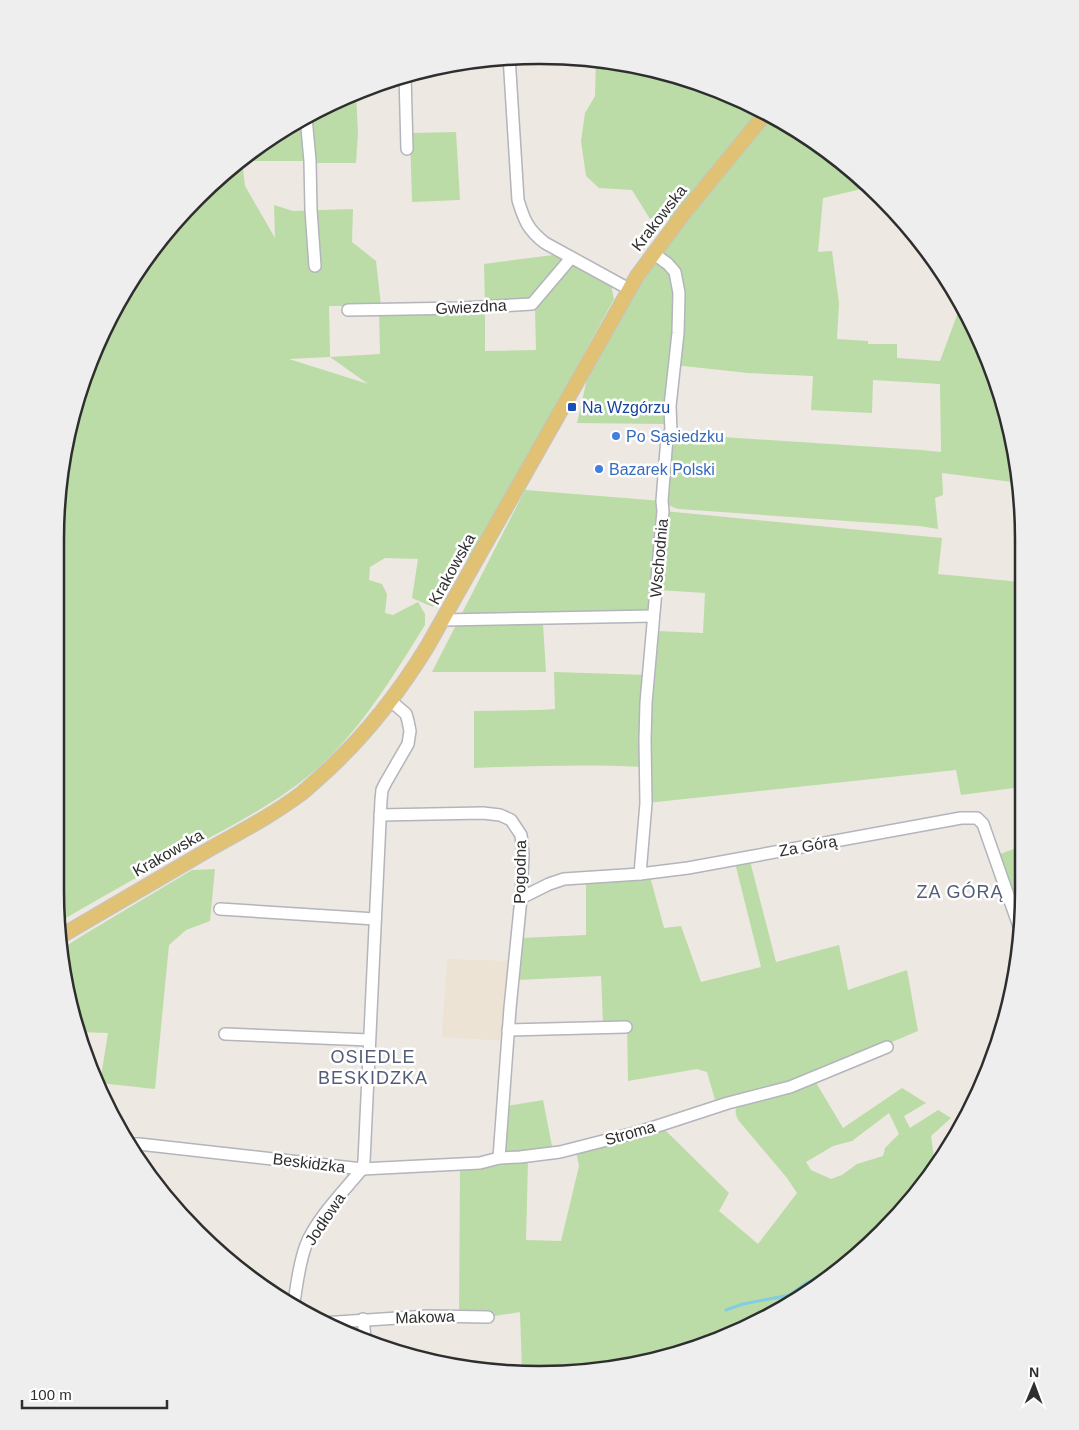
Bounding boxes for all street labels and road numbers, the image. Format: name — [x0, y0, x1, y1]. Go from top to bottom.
street label: Krakowska — [628, 182, 690, 254]
street label: Gwiezdna — [435, 297, 507, 317]
street label: Wschodnia — [647, 518, 671, 598]
street label: Krakowska — [426, 531, 478, 607]
street label: Krakowska — [130, 826, 206, 880]
street label: Za Górą — [778, 833, 838, 859]
street label: Pogodna — [511, 840, 529, 904]
street label: Stroma — [603, 1118, 657, 1148]
street label: Beskidzka — [272, 1150, 346, 1176]
street label: Jodłowa — [302, 1190, 349, 1248]
street label: Makowa — [395, 1307, 455, 1327]

